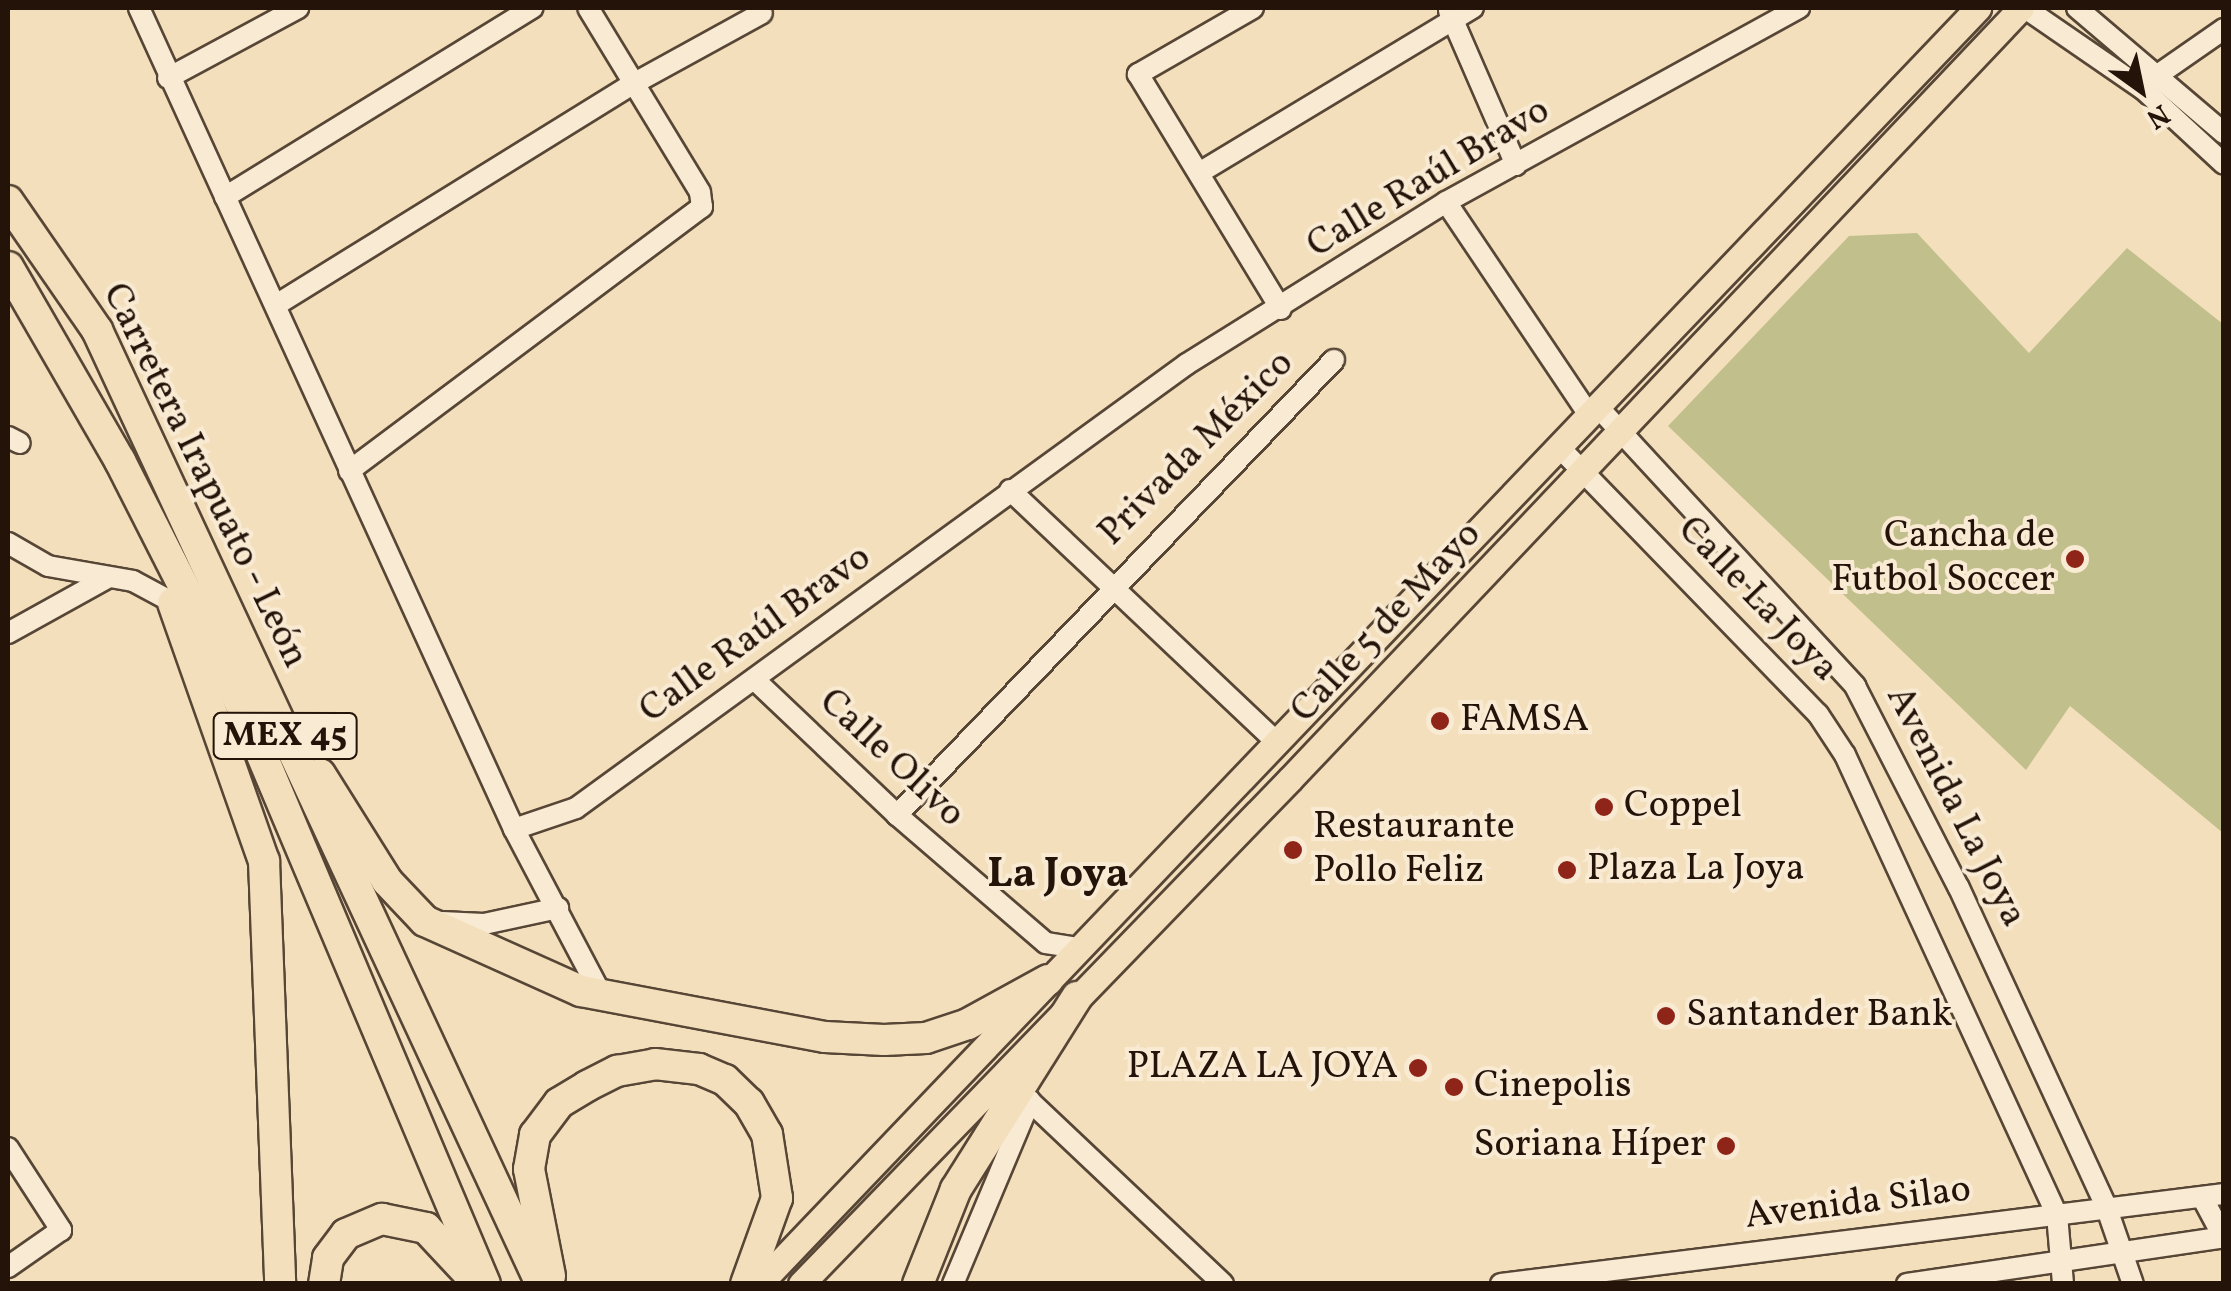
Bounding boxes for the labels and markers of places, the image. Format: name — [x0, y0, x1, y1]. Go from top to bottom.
place label: Cancha de Futbol Soccer — [1831, 514, 2055, 604]
marker: Cancha de Futbol Soccer — [2064, 548, 2086, 570]
place label: FAMSA — [1460, 698, 1589, 744]
marker: FAMSA — [1429, 710, 1451, 732]
place label: Coppel — [1624, 784, 1742, 830]
marker: Coppel — [1593, 796, 1615, 818]
place label: Restaurante Pollo Feliz — [1313, 805, 1515, 894]
marker: Restaurante Pollo Feliz — [1282, 839, 1304, 861]
place label: Plaza La Joya — [1587, 847, 1805, 893]
marker: Plaza La Joya — [1556, 859, 1578, 881]
place label: Santander Bank — [1686, 993, 1952, 1039]
marker: Santander Bank — [1655, 1005, 1677, 1027]
place label: PLAZA LA JOYA — [1127, 1045, 1398, 1091]
marker: PLAZA LA JOYA — [1407, 1057, 1429, 1079]
place label: Cinepolis — [1474, 1064, 1632, 1110]
marker: Cinepolis — [1443, 1076, 1465, 1098]
place label: Soriana Híper — [1474, 1123, 1706, 1169]
marker: Soriana Híper — [1715, 1135, 1737, 1157]

